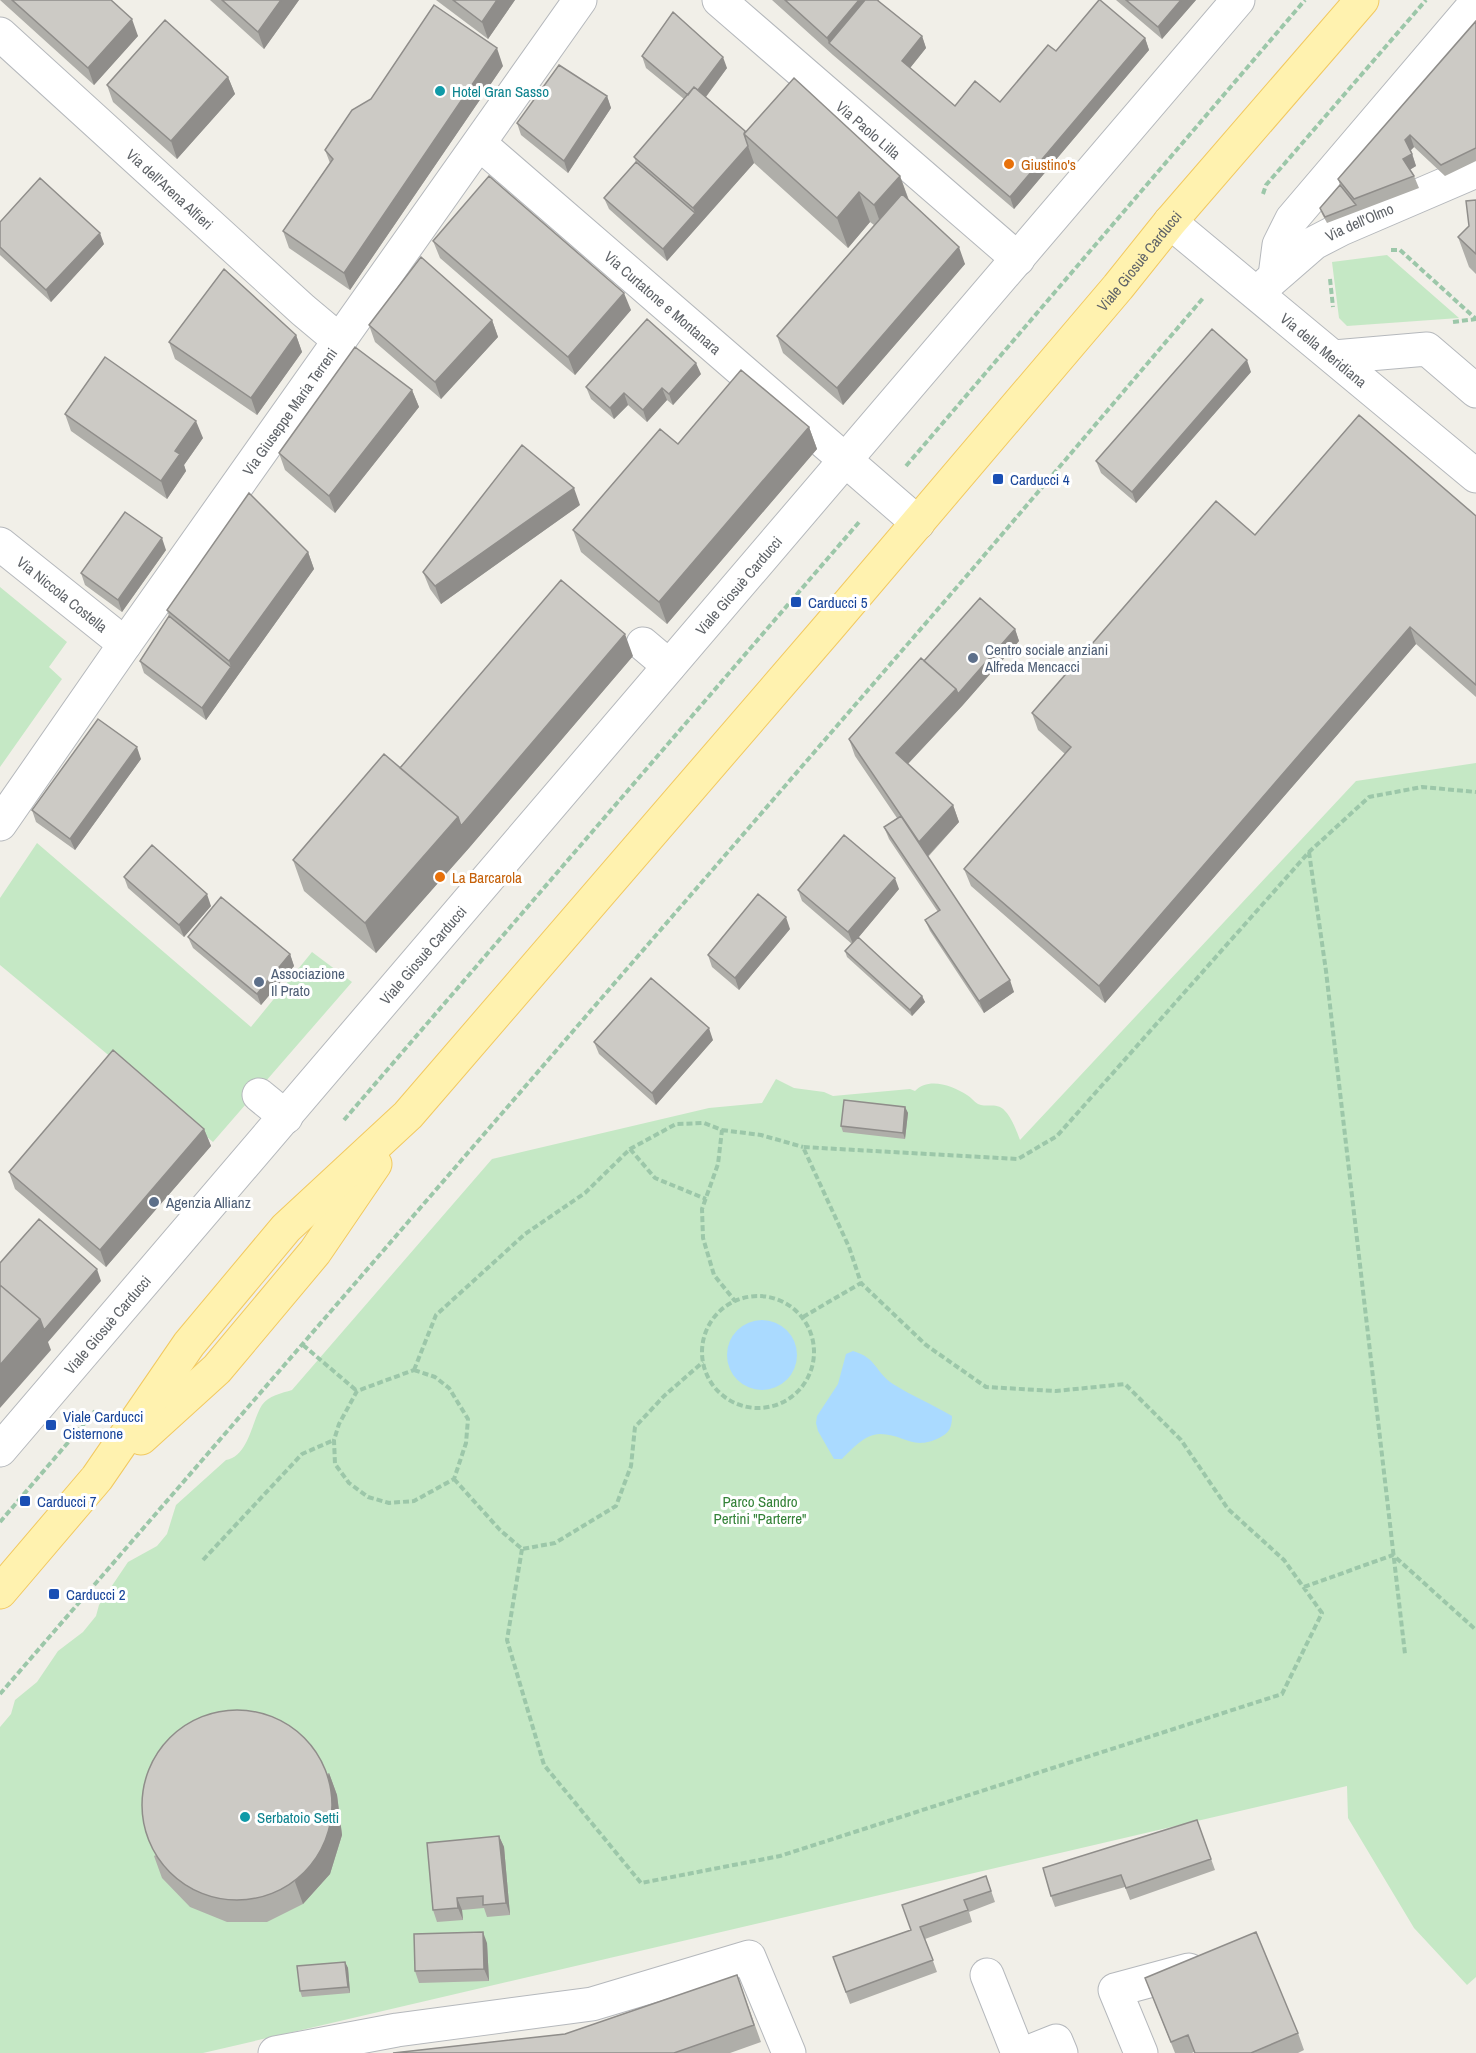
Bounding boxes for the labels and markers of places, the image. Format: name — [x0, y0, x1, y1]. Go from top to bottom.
place label: Hotel Gran Sasso — [452, 81, 549, 102]
marker: Hotel Gran Sasso — [433, 84, 447, 98]
place label: Giustino's — [1021, 154, 1076, 175]
marker: Giustino's — [1002, 157, 1016, 171]
place label: Carducci 4 — [1010, 469, 1070, 490]
marker: Carducci 4 — [991, 472, 1005, 486]
place label: Carducci 5 — [808, 592, 868, 613]
marker: Carducci 5 — [789, 595, 803, 609]
place label: Centro sociale anziani Alfreda Mencacci — [984, 639, 1108, 677]
marker: Centro sociale anziani Alfreda Mencacci — [966, 651, 980, 665]
place label: La Barcarola — [452, 867, 522, 888]
marker: La Barcarola — [433, 870, 447, 884]
place label: Associazione Il Prato — [270, 963, 345, 1001]
marker: Associazione Il Prato — [252, 975, 266, 989]
place label: Agenzia Allianz — [165, 1192, 251, 1213]
marker: Agenzia Allianz — [147, 1195, 161, 1209]
place label: Viale Carducci Cisternone — [63, 1406, 143, 1444]
marker: Viale Carducci Cisternone — [44, 1418, 58, 1432]
place label: Carducci 7 — [37, 1491, 97, 1512]
marker: Carducci 7 — [18, 1494, 32, 1508]
place label: Carducci 2 — [66, 1584, 126, 1605]
marker: Carducci 2 — [47, 1587, 61, 1601]
place label: Serbatoio Setti — [257, 1807, 339, 1828]
marker: Serbatoio Setti — [238, 1810, 252, 1824]

